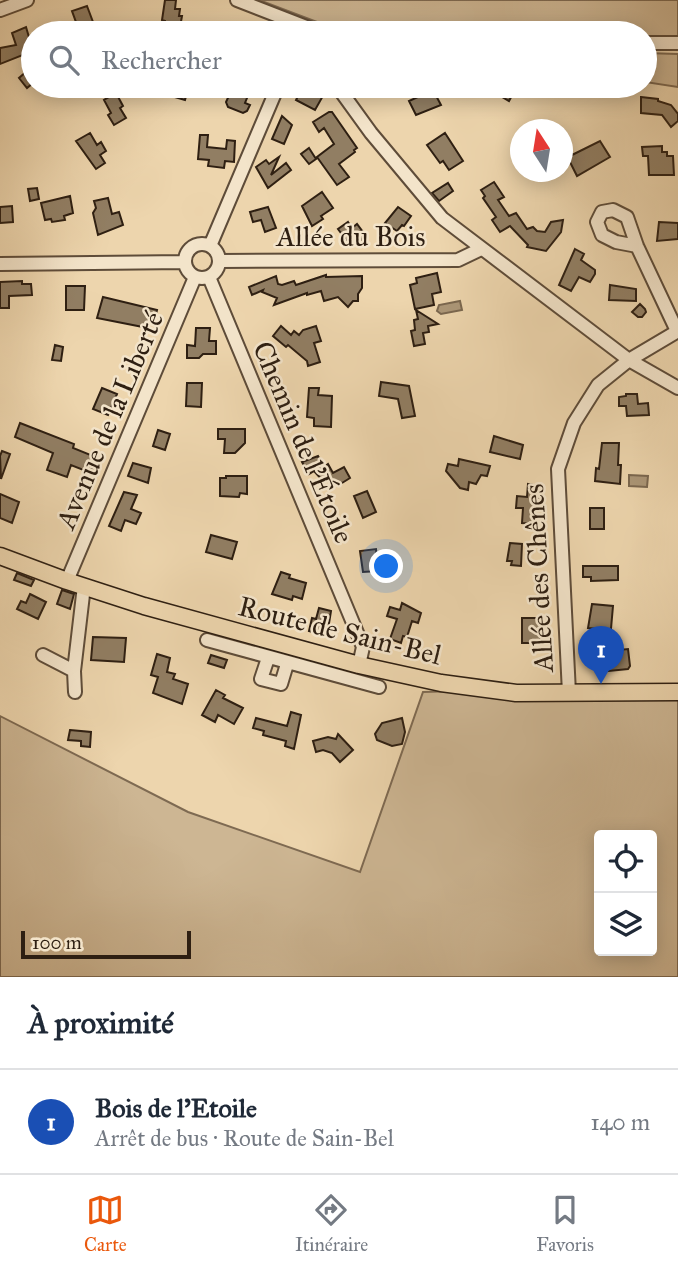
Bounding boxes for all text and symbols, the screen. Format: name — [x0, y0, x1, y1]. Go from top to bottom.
search box — [21, 21, 657, 98]
icon: search — [45, 41, 83, 79]
text: Rechercher — [101, 44, 222, 76]
north arrow — [510, 119, 573, 182]
street label: Allée du Bois — [275, 219, 426, 254]
street label: Avenue de la Liberté — [47, 306, 171, 535]
street label: Chemin de l'Étoile — [245, 336, 362, 548]
street label: Allée des Chênes — [516, 483, 561, 674]
your location — [369, 549, 403, 583]
street label: Route de Sain-Bel — [235, 588, 445, 673]
pin: 1 — [578, 626, 624, 684]
map controls — [594, 830, 657, 956]
button: locate — [594, 830, 657, 893]
button: layers — [594, 893, 657, 956]
scale bar — [21, 928, 191, 960]
text: 100 m — [32, 931, 82, 954]
text: À proximité — [28, 1005, 174, 1041]
text: Bois de l'Etoile — [95, 1092, 257, 1124]
text: 1 — [46, 1108, 56, 1136]
text: 140 m — [590, 1108, 650, 1136]
text: Arrêt de bus · Route de Sain-Bel — [95, 1124, 394, 1152]
tab: Carte — [84, 1191, 127, 1256]
tab: Itinéraire — [295, 1191, 368, 1256]
tab: Favoris — [536, 1191, 594, 1256]

